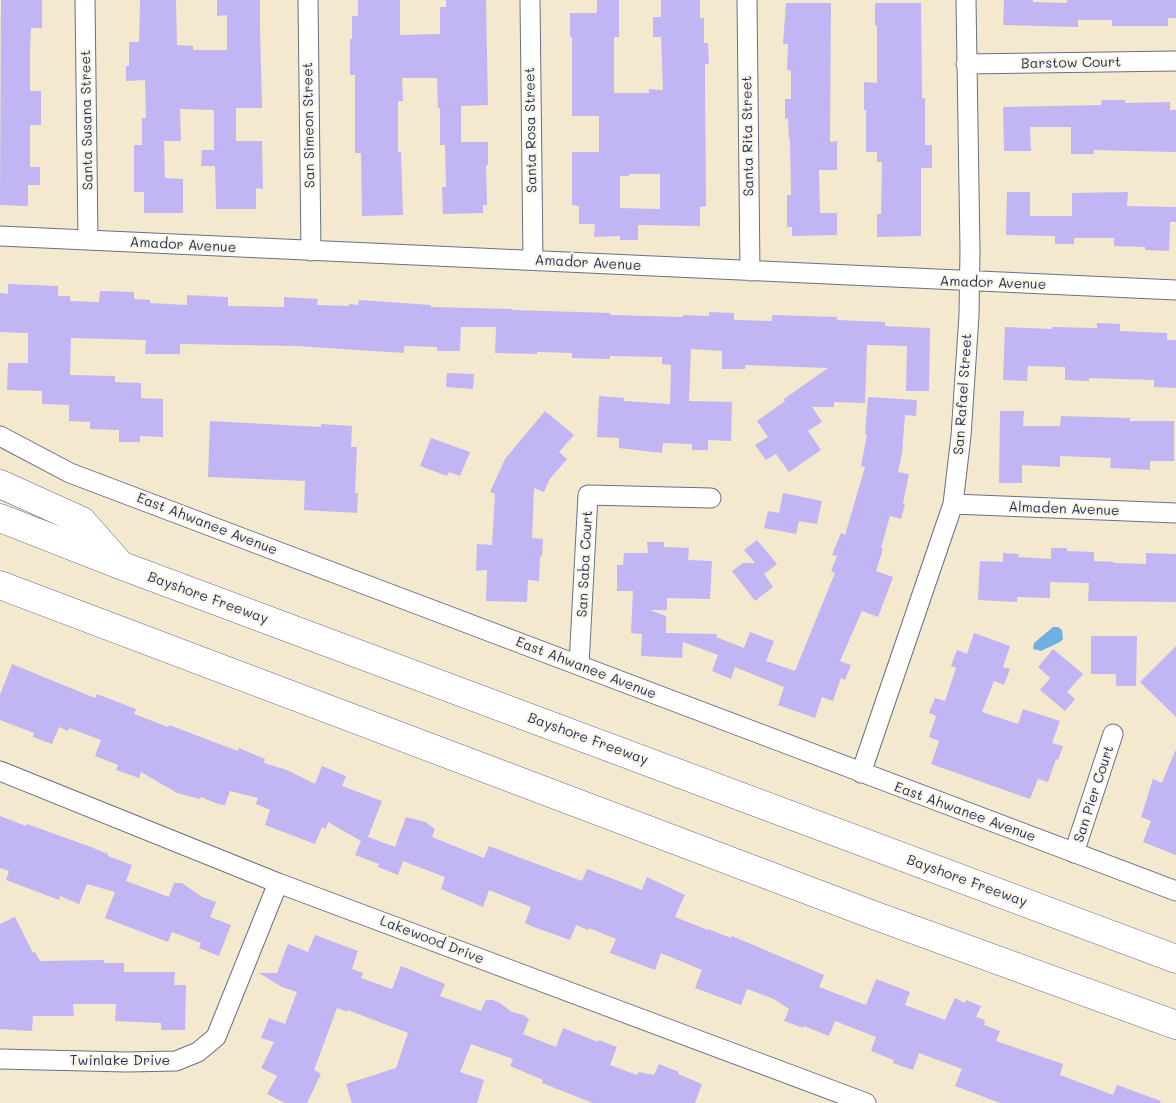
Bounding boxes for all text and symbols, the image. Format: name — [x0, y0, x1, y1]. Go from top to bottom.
street label: Santa Susana Street — [77, 50, 97, 190]
street label: Barstow Court — [1021, 54, 1121, 72]
street label: San Simeon Street — [300, 62, 318, 188]
street label: Santa Rosa Street — [522, 67, 540, 193]
street label: Santa Rita Street — [739, 75, 757, 197]
street label: Amador Avenue — [129, 234, 237, 256]
street label: Amador Avenue — [534, 252, 642, 274]
street label: Amador Avenue — [939, 273, 1047, 293]
street label: San Rafael Street — [950, 333, 976, 455]
street label: East Ahwanee Avenue — [134, 489, 280, 559]
street label: Almaden Avenue — [1008, 499, 1120, 519]
street label: San Saba Court — [574, 510, 596, 618]
street label: Bayshore Freeway — [145, 568, 271, 628]
street label: East Ahwanee Avenue — [513, 633, 659, 703]
street label: Bayshore Freeway — [525, 709, 651, 769]
street label: San Pier Court — [1070, 743, 1118, 845]
street label: East Ahwanee Avenue — [892, 779, 1038, 845]
street label: Bayshore Freeway — [904, 851, 1030, 911]
street label: Lakewood Drive — [378, 912, 486, 968]
street label: Twinlake Drive — [70, 1053, 170, 1069]

